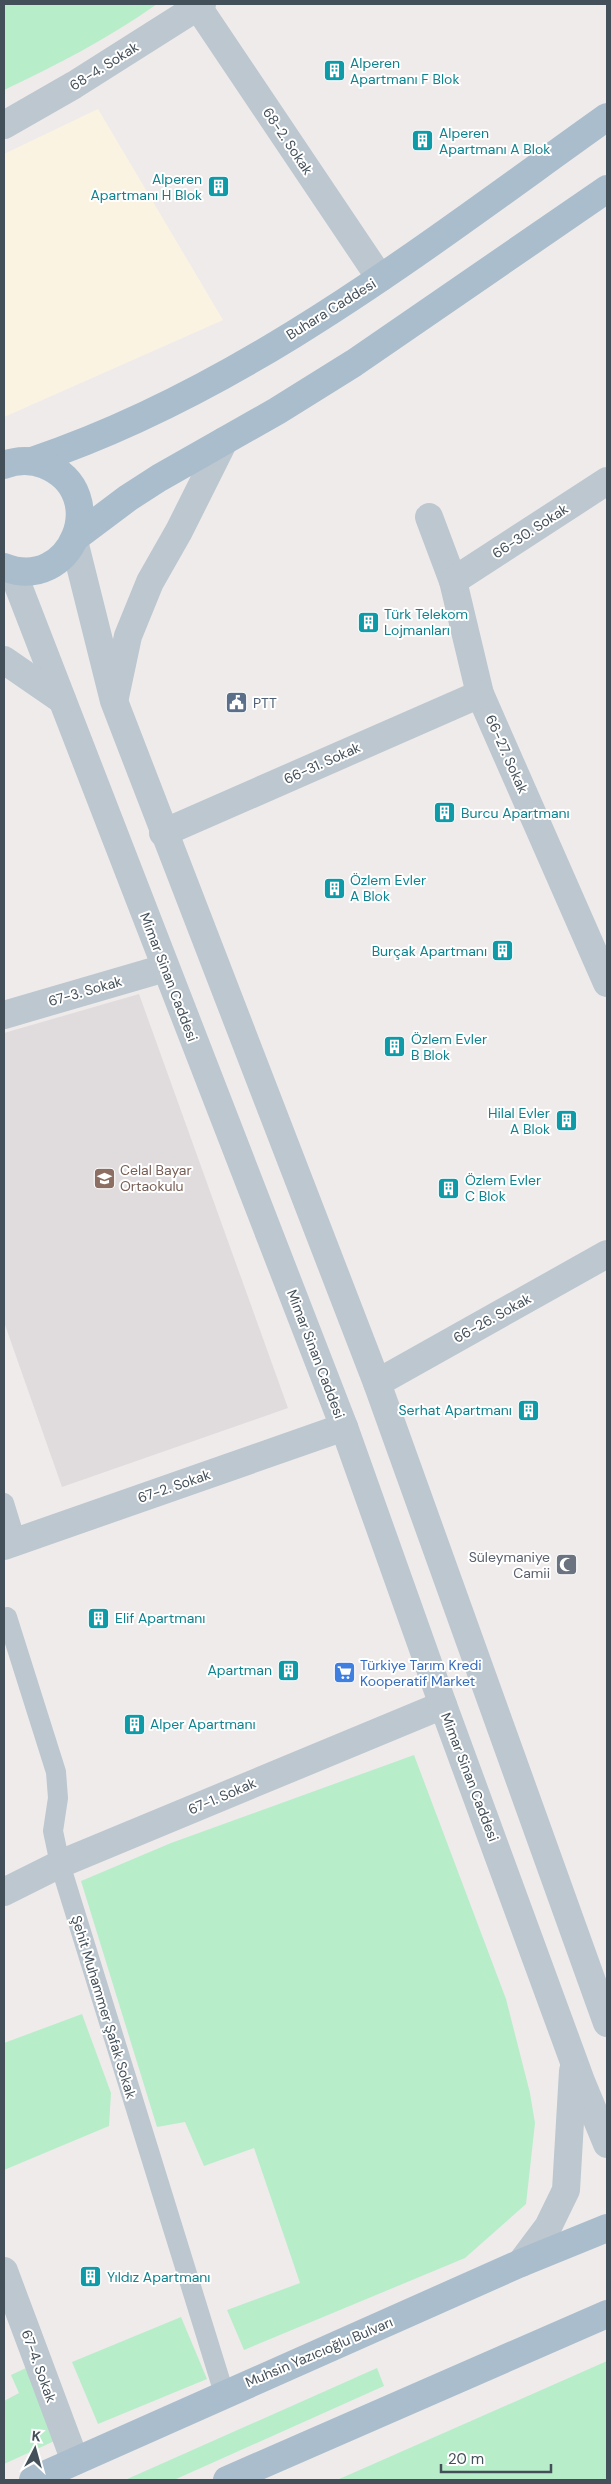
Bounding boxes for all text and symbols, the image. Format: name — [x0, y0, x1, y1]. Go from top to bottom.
street label: 68-4. Sokak — [66, 38, 142, 94]
place label: Alperen Apartmanı F Blok — [350, 54, 459, 88]
building icon: Alperen Apartmanı F Blok — [322, 59, 346, 83]
street label: 68-2. Sokak — [259, 104, 317, 178]
place label: Alperen Apartmanı A Blok — [439, 124, 550, 158]
building icon: Alperen Apartmanı A Blok — [411, 129, 435, 153]
place label: Alperen Apartmanı H Blok — [91, 170, 202, 204]
building icon: Alperen Apartmanı H Blok — [206, 175, 230, 199]
street label: Buhara Caddesi — [283, 274, 379, 344]
street label: 66-30. Sokak — [489, 500, 571, 562]
place label: Türk Telekom Lojmanları — [384, 605, 468, 639]
building icon: Türk Telekom Lojmanları — [356, 610, 380, 634]
public building icon: PTT — [225, 691, 249, 715]
place label: PTT — [253, 694, 277, 712]
street label: 66-27. Sokak — [482, 712, 532, 796]
street label: 66-31. Sokak — [281, 738, 363, 788]
building icon: Burcu Apartmanı — [433, 801, 457, 825]
place label: Burcu Apartmanı — [461, 804, 570, 822]
place label: Özlem Evler A Blok — [350, 871, 426, 905]
building icon: Özlem Evler A Blok — [322, 876, 346, 900]
street label: Mimar Sinan Caddesi — [136, 910, 202, 1044]
building icon: Burçak Apartmanı — [491, 939, 515, 963]
place label: Burçak Apartmanı — [372, 942, 487, 960]
street label: 67-3. Sokak — [46, 972, 124, 1010]
place label: Özlem Evler B Blok — [411, 1030, 487, 1064]
building icon: Özlem Evler B Blok — [383, 1035, 407, 1059]
place label: Hilal Evler A Blok — [488, 1104, 550, 1138]
building icon: Hilal Evler A Blok — [554, 1109, 578, 1133]
place label: Celal Bayar Ortaokulu — [120, 1161, 192, 1195]
school or university icon: Celal Bayar Ortaokulu — [92, 1166, 116, 1190]
place label: Özlem Evler C Blok — [465, 1171, 541, 1205]
building icon: Özlem Evler C Blok — [437, 1176, 461, 1200]
street label: Mimar Sinan Caddesi — [283, 1287, 349, 1421]
street label: 66-26. Sokak — [450, 1289, 534, 1347]
building icon: Serhat Apartmanı — [516, 1398, 540, 1422]
place label: Serhat Apartmanı — [398, 1401, 512, 1419]
street label: 67-2. Sokak — [135, 1465, 213, 1507]
place label: Süleymaniye Camii — [469, 1548, 550, 1582]
mosque icon: Süleymaniye Camii — [554, 1553, 578, 1577]
building icon: Elif Apartmanı — [87, 1606, 111, 1630]
place label: Elif Apartmanı — [115, 1609, 205, 1627]
place label: Türkiye Tarım Kredi Kooperatif Market — [360, 1656, 482, 1690]
building icon: Apartman — [276, 1658, 300, 1682]
place label: Apartman — [208, 1661, 272, 1679]
supermarket icon: Türkiye Tarım Kredi Kooperatif Market — [332, 1661, 356, 1685]
street label: Mimar Sinan Caddesi — [437, 1710, 503, 1844]
building icon: Alper Apartmanı — [122, 1712, 146, 1736]
place label: Alper Apartmanı — [150, 1715, 256, 1733]
street label: 67-1. Sokak — [185, 1774, 259, 1818]
street label: Şehit Muhammer Şafak Sokak — [68, 1913, 140, 2101]
building icon: Yıldız Apartmanı — [79, 2265, 103, 2289]
place label: Yıldız Apartmanı — [107, 2268, 210, 2286]
street label: Muhsin Yazıcıoğlu Bulvarı — [242, 2313, 396, 2391]
street label: 67-4. Sokak — [18, 2327, 60, 2405]
north arrow — [10, 2424, 60, 2474]
text: K — [31, 2427, 42, 2446]
scale bar — [441, 2442, 551, 2474]
text: 20 m — [448, 2449, 484, 2469]

